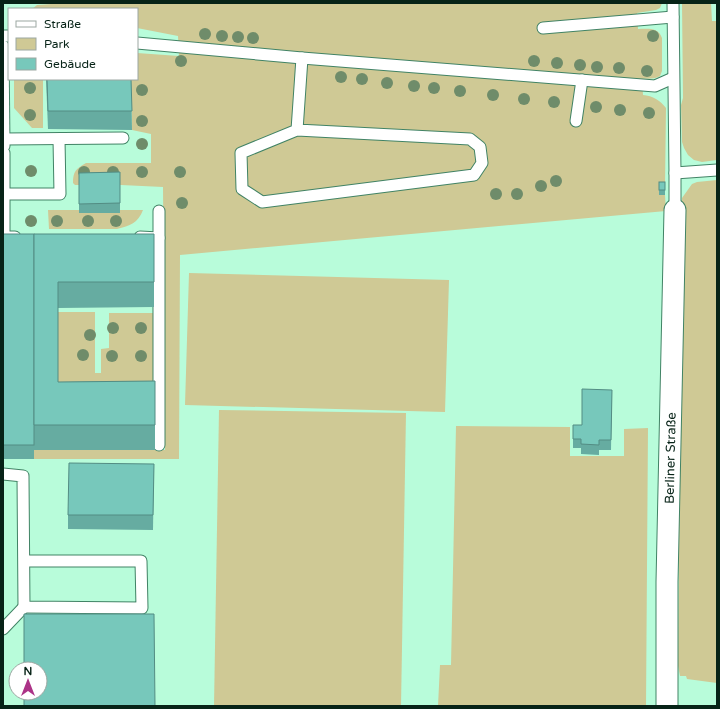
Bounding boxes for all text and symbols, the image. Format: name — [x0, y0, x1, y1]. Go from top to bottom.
legend — [8, 8, 138, 80]
text: Straße — [44, 17, 81, 31]
text: Park — [44, 37, 70, 51]
text: Gebäude — [44, 57, 96, 71]
street label: Berliner Straße — [662, 412, 680, 504]
north arrow — [8, 661, 48, 701]
text: N — [24, 665, 32, 678]

